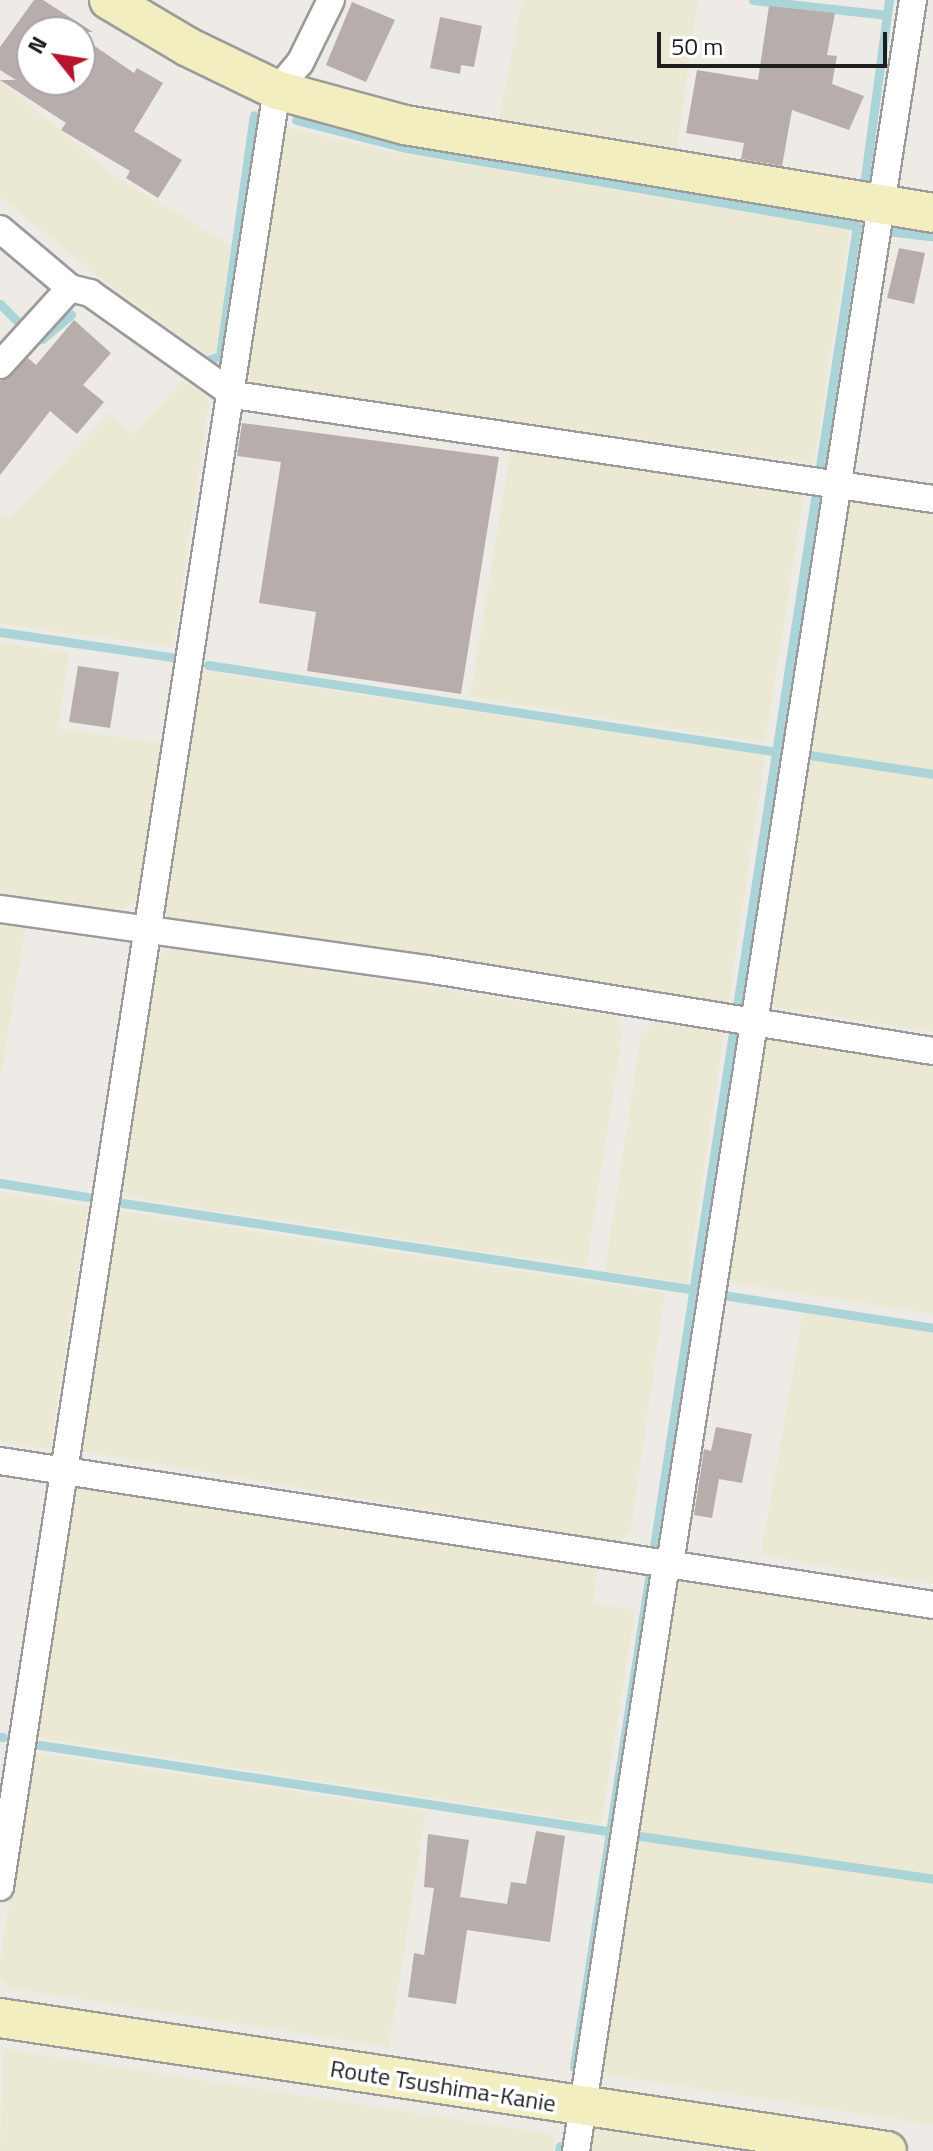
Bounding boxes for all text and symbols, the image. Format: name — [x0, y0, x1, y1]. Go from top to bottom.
north arrow — [16, 16, 96, 96]
scale bar — [661, 16, 891, 66]
text: 50 m — [671, 28, 723, 64]
text: N — [18, 30, 55, 60]
street label: Route Tsushima-Kanie — [328, 2054, 558, 2118]

